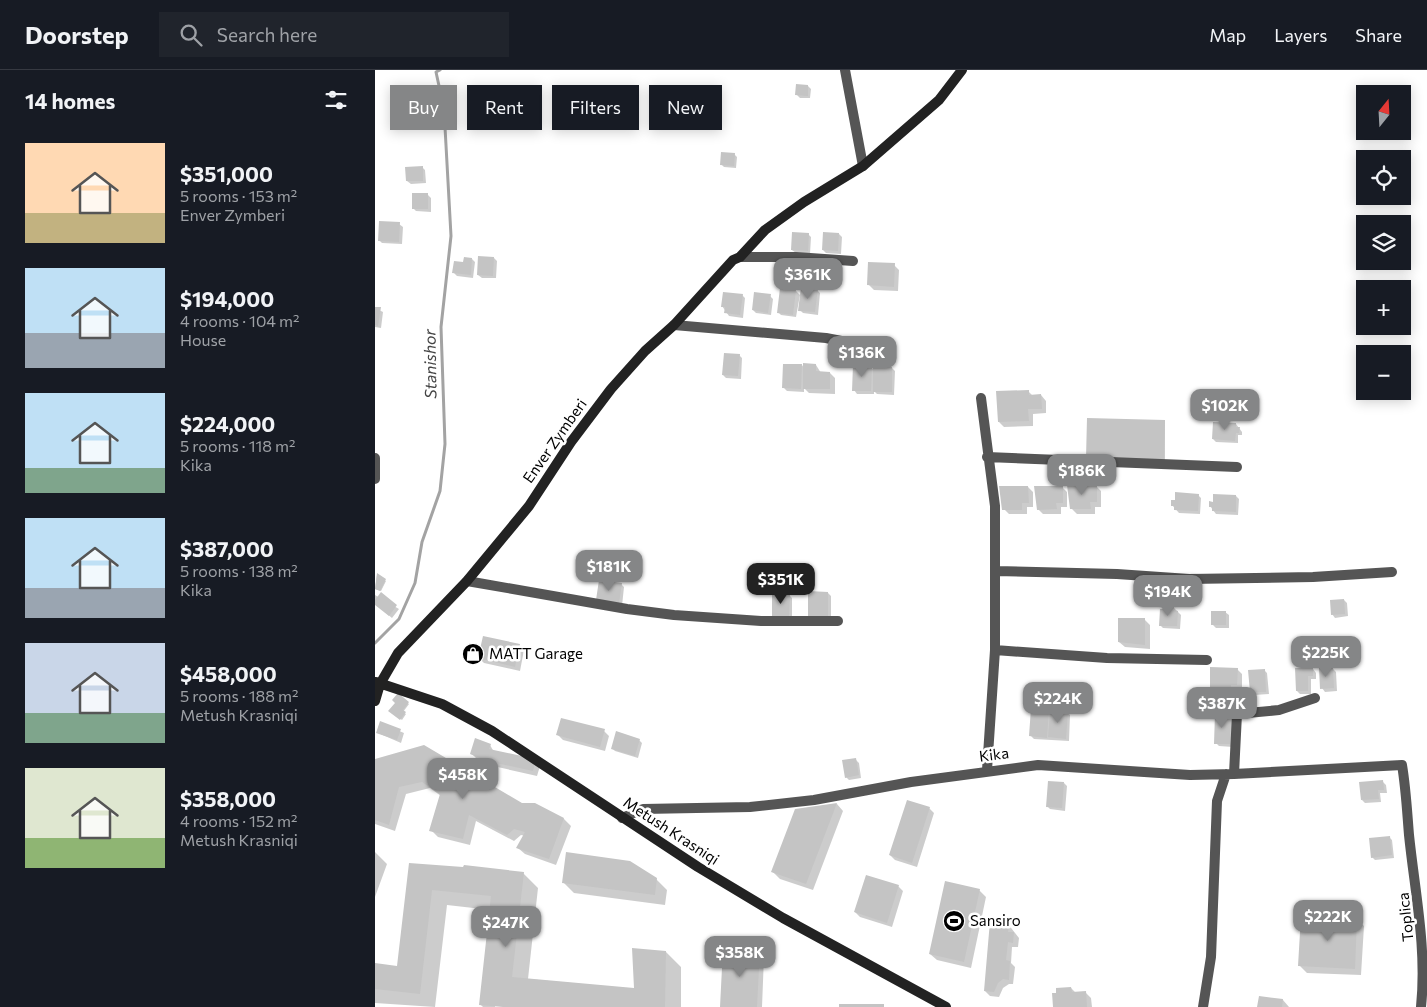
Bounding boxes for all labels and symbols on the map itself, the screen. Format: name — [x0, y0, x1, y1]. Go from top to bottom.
north arrow — [1356, 85, 1411, 140]
pin: $361K — [773, 258, 843, 300]
water label: Stanishor — [419, 328, 440, 399]
pin: $136K — [827, 336, 897, 378]
pin: $102K — [1190, 388, 1260, 431]
street label: Enver Zymberi — [519, 395, 590, 486]
pin: $186K — [1047, 454, 1117, 496]
pin: $181K — [574, 550, 644, 592]
pin: $351K — [746, 562, 816, 605]
pin: $194K — [1133, 574, 1203, 617]
pin: $225K — [1291, 636, 1361, 678]
shop icon: MATT Garage — [461, 642, 485, 666]
place label: MATT Garage — [489, 644, 583, 662]
pin: $224K — [1023, 682, 1093, 724]
pin: $387K — [1187, 686, 1257, 729]
street label: Kika — [978, 743, 1010, 765]
pin: $458K — [428, 758, 498, 800]
street label: Metush Krasniqi — [620, 792, 723, 868]
street label: Toplica — [1393, 892, 1417, 943]
pin: $222K — [1293, 900, 1363, 942]
pin: $247K — [471, 906, 541, 948]
sports icon: Sansiro — [942, 909, 966, 933]
place label: Sansiro — [970, 911, 1021, 929]
pin: $358K — [705, 936, 775, 978]

